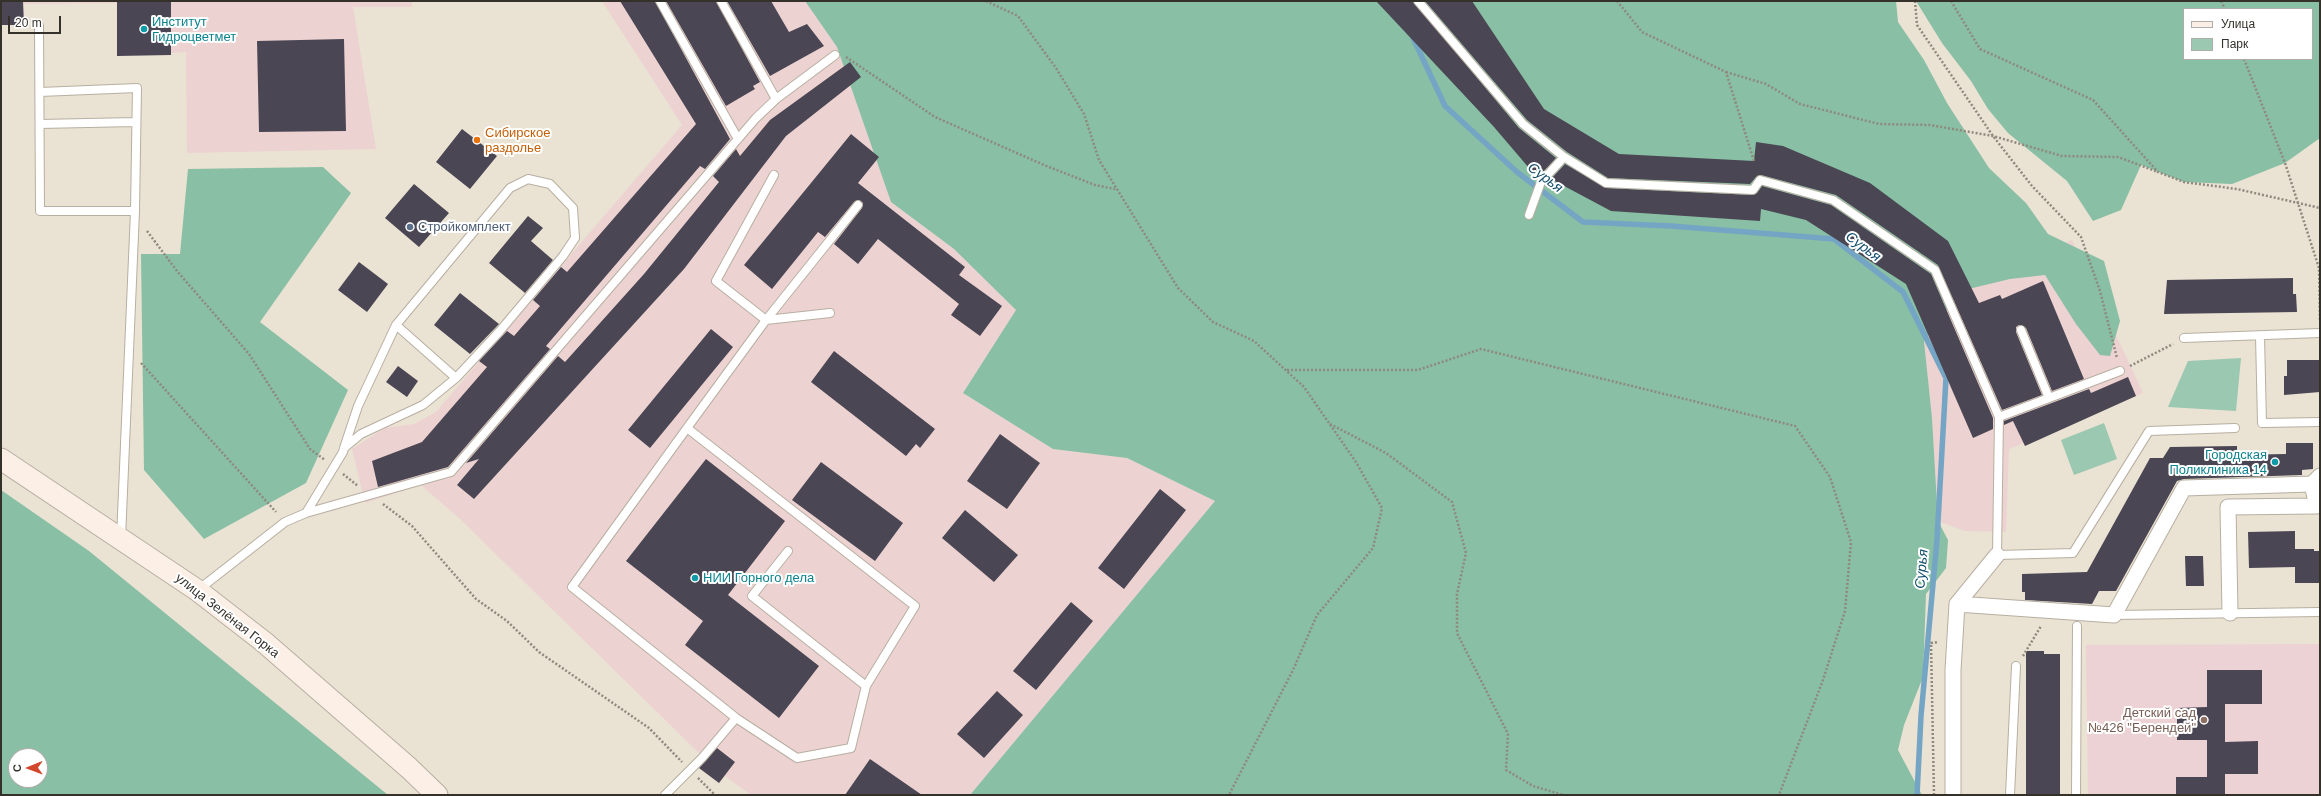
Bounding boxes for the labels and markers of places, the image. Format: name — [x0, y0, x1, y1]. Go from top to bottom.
place label: Институт Гидроцветмет — [152, 14, 236, 45]
marker: Институт Гидроцветмет — [139, 24, 149, 34]
place label: Сибирское раздолье — [485, 125, 550, 156]
marker: Сибирское раздолье — [472, 135, 482, 145]
place label: Стройкомплект — [418, 219, 511, 235]
marker: Стройкомплект — [405, 222, 415, 232]
place label: Городская Поликлиника 14 — [2169, 447, 2267, 478]
marker: Городская Поликлиника 14 — [2270, 457, 2280, 467]
place label: НИИ Горного дела — [703, 570, 814, 586]
marker: НИИ Горного дела — [690, 573, 700, 583]
place label: Детский сад №426 "Берендей" — [2088, 705, 2196, 736]
marker: Детский сад №426 "Берендей" — [2199, 715, 2209, 725]

